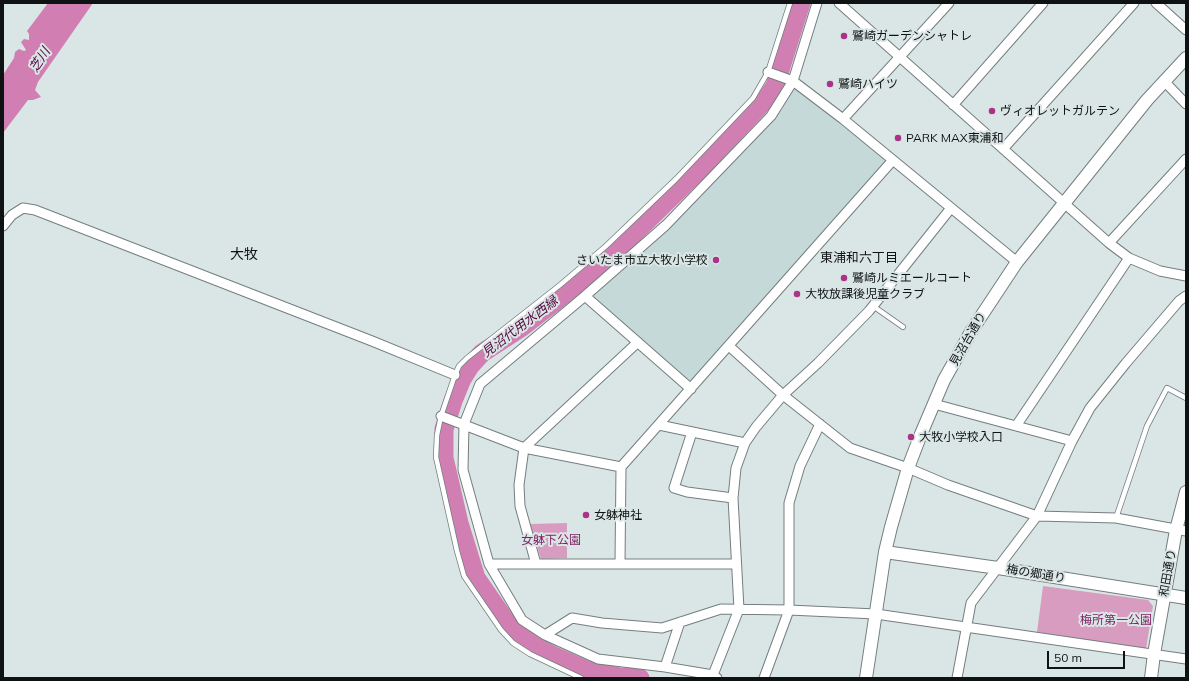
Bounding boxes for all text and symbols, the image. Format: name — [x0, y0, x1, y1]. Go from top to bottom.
place label: 鷲崎ガーデンシャトレ — [852, 29, 972, 43]
marker: 鷲崎ガーデンシャトレ — [839, 31, 849, 41]
water label: 芝川 — [26, 45, 54, 75]
place label: 鷲崎ハイツ — [838, 77, 898, 91]
marker: 鷲崎ハイツ — [825, 79, 835, 89]
place label: ヴィオレットガルテン — [1000, 104, 1120, 118]
marker: ヴィオレットガルテン — [987, 106, 997, 116]
place label: PARK MAX東浦和 — [906, 131, 1004, 145]
marker: PARK MAX東浦和 — [893, 133, 903, 143]
district label: 大牧 — [230, 247, 258, 263]
district label: 東浦和六丁目 — [820, 250, 898, 266]
place label: さいたま市立大牧小学校 — [576, 253, 708, 267]
marker: さいたま市立大牧小学校 — [711, 255, 721, 265]
place label: 鷲崎ルミエールコート — [852, 271, 972, 285]
marker: 鷲崎ルミエールコート — [839, 273, 849, 283]
place label: 大牧放課後児童クラブ — [805, 287, 925, 301]
marker: 大牧放課後児童クラブ — [792, 289, 802, 299]
water label: 見沼代用水西縁 — [479, 293, 561, 361]
street label: 見沼台通り — [947, 309, 989, 369]
place label: 大牧小学校入口 — [919, 430, 1003, 444]
marker: 大牧小学校入口 — [906, 432, 916, 442]
place label: 女躰神社 — [594, 508, 642, 522]
marker: 女躰神社 — [581, 510, 591, 520]
park label: 女躰下公園 — [521, 533, 581, 547]
street label: 和田通り — [1157, 548, 1179, 598]
street label: 梅の郷通り — [1005, 562, 1067, 586]
park label: 梅所第一公園 — [1080, 613, 1152, 627]
scale bar — [1049, 643, 1127, 669]
text: 50 m — [1054, 650, 1082, 665]

